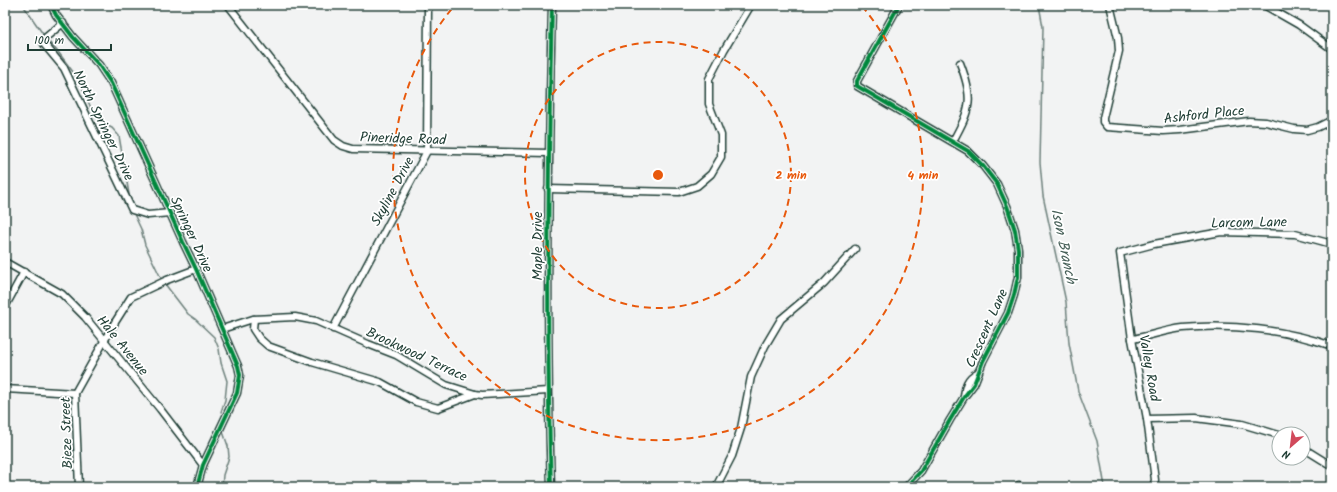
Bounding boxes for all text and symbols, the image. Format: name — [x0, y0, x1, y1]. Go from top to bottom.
scale bar — [28, 26, 111, 52]
text: 100 m — [34, 31, 65, 50]
street label: North Springer Drive — [67, 66, 140, 185]
street label: Ashford Place — [1163, 100, 1246, 130]
street label: Pineridge Road — [359, 127, 447, 152]
street label: Skyline Drive — [365, 152, 421, 230]
text: 2 min — [775, 166, 807, 185]
text: 4 min — [908, 166, 939, 185]
centre of rings — [651, 168, 665, 182]
street label: Springer Drive — [164, 193, 219, 277]
water label: Ison Branch — [1043, 206, 1083, 288]
street label: Maple Drive — [527, 211, 549, 280]
street label: Larcom Lane — [1211, 211, 1288, 235]
street label: Crescent Lane — [960, 285, 1014, 371]
street label: Hale Avenue — [91, 311, 154, 381]
street label: Brookwood Terrace — [362, 322, 472, 388]
street label: Valley Road — [1132, 333, 1166, 404]
street label: Bieze Street — [55, 396, 79, 469]
north arrow — [1271, 426, 1311, 466]
text: N — [1279, 444, 1294, 464]

